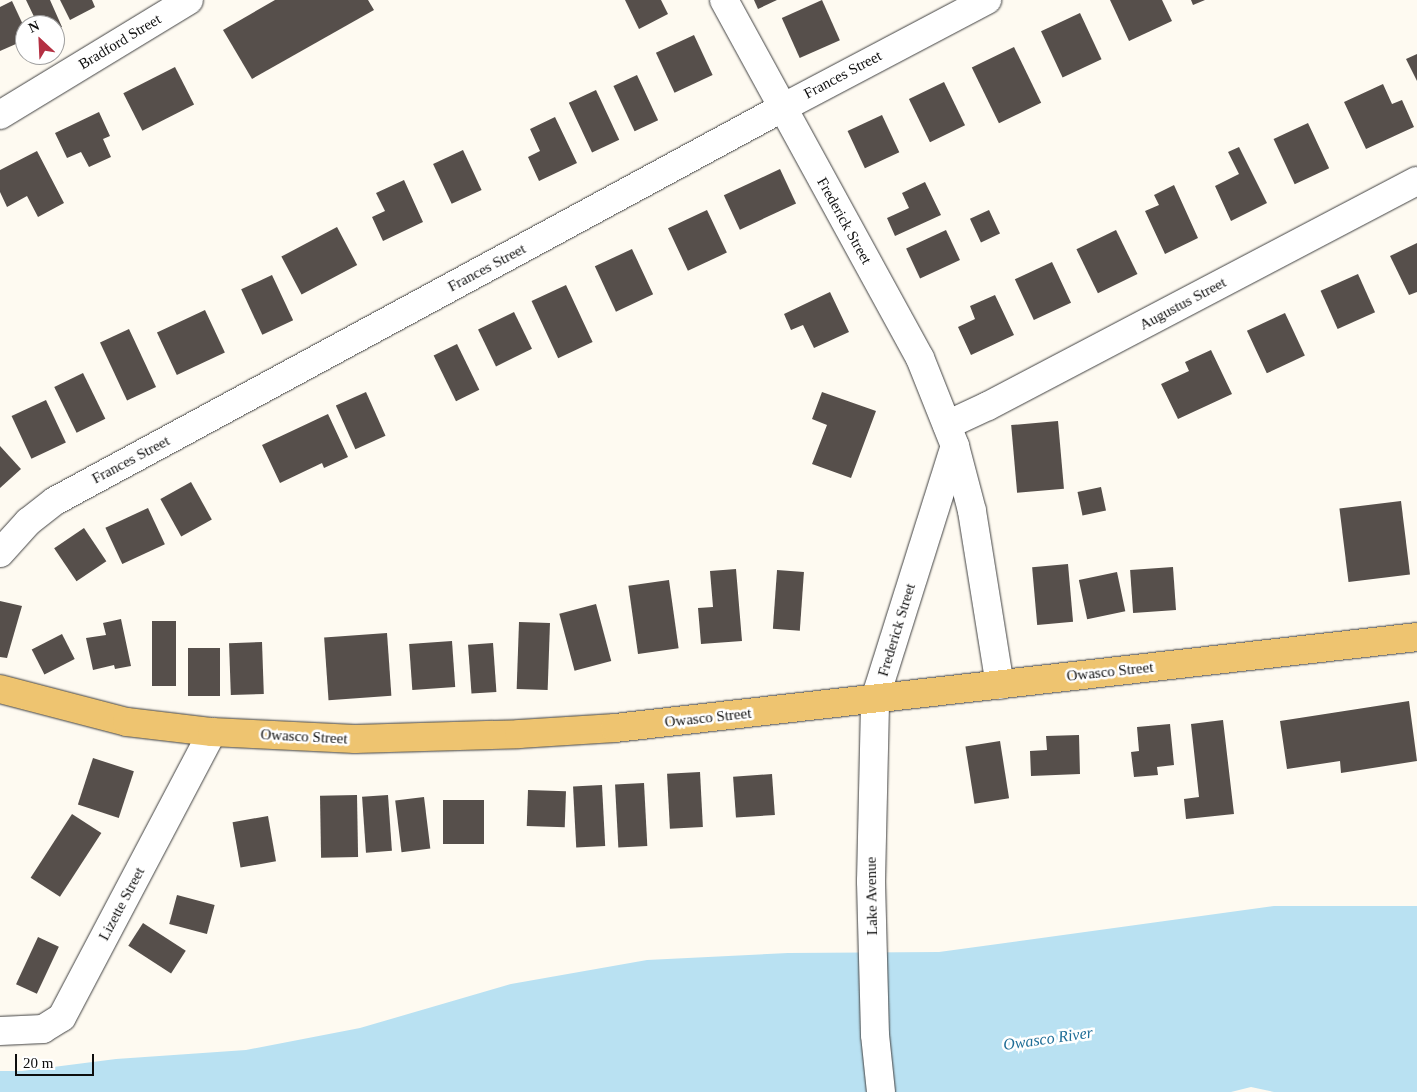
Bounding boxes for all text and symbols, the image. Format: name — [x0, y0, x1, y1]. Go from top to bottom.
street label: Bradford Street — [76, 10, 164, 74]
north arrow — [15, 15, 65, 65]
text: N — [26, 18, 42, 36]
street label: Frances Street — [801, 47, 885, 103]
street label: Frederick Street — [813, 175, 875, 267]
street label: Frances Street — [445, 240, 529, 296]
street label: Augustus Street — [1137, 274, 1229, 334]
street label: Frances Street — [89, 432, 173, 488]
street label: Frederick Street — [874, 581, 920, 679]
street label: Owasco Street — [1066, 658, 1154, 686]
street label: Owasco Street — [664, 704, 752, 732]
street label: Owasco Street — [260, 726, 348, 748]
street label: Lake Avenue — [862, 856, 882, 936]
street label: Lizette Street — [95, 864, 149, 944]
water label: Owasco River — [1002, 1023, 1094, 1055]
scale bar — [18, 1044, 96, 1076]
text: 20 m — [23, 1055, 53, 1071]

